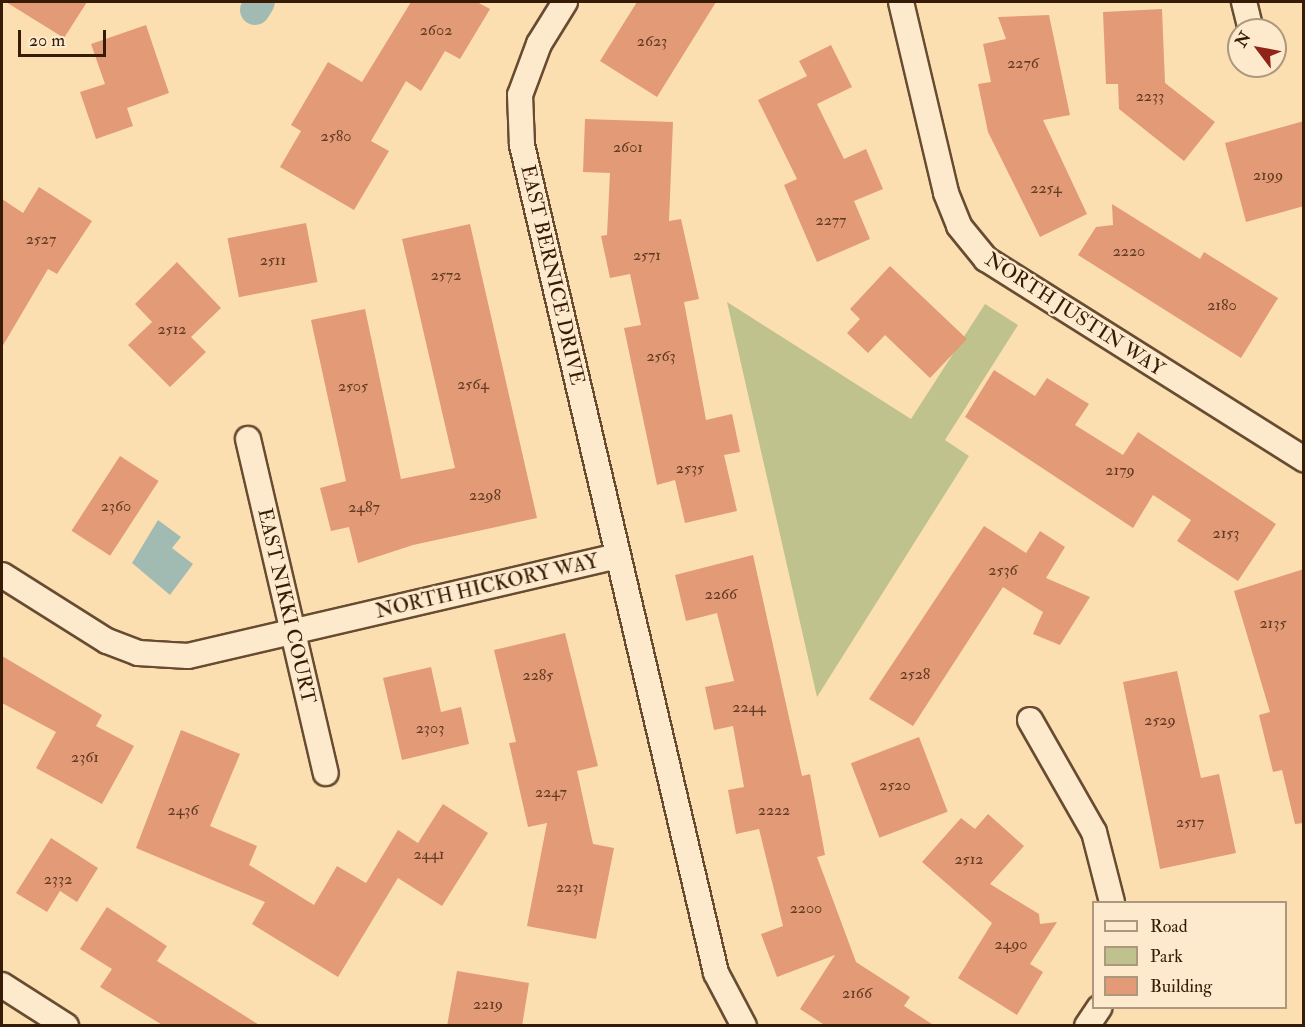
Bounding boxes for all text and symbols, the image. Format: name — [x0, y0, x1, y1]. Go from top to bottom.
scale bar — [21, 18, 110, 56]
north arrow — [1227, 18, 1287, 78]
house number: 2602 — [420, 20, 452, 40]
text: N — [1231, 28, 1256, 51]
text: 20 m — [29, 29, 65, 52]
house number: 2623 — [637, 31, 667, 51]
house number: 2276 — [1007, 53, 1039, 73]
house number: 2233 — [1136, 86, 1164, 106]
house number: 2580 — [321, 126, 351, 146]
house number: 2601 — [613, 137, 643, 157]
street label: EAST BERNICE DRIVE — [516, 163, 590, 387]
house number: 2199 — [1253, 165, 1283, 185]
house number: 2254 — [1030, 178, 1062, 198]
house number: 2277 — [816, 210, 846, 230]
house number: 2527 — [26, 229, 56, 249]
house number: 2220 — [1113, 241, 1145, 261]
house number: 2571 — [633, 245, 661, 265]
street label: NORTH JUSTIN WAY — [981, 247, 1169, 381]
house number: 2511 — [260, 250, 286, 270]
house number: 2572 — [431, 265, 461, 285]
house number: 2180 — [1207, 295, 1237, 315]
house number: 2512 — [158, 319, 186, 339]
house number: 2563 — [646, 346, 676, 366]
house number: 2564 — [457, 374, 489, 394]
house number: 2505 — [338, 376, 368, 396]
house number: 2535 — [676, 458, 704, 478]
house number: 2179 — [1105, 460, 1135, 480]
house number: 2298 — [469, 485, 501, 505]
house number: 2360 — [101, 496, 131, 516]
house number: 2487 — [348, 497, 380, 517]
street label: EAST NIKKI COURT — [253, 506, 321, 706]
house number: 2153 — [1213, 523, 1239, 543]
street label: NORTH HICKORY WAY — [373, 549, 601, 623]
house number: 2536 — [988, 560, 1018, 580]
house number: 2266 — [705, 584, 737, 604]
house number: 2135 — [1260, 613, 1286, 633]
house number: 2528 — [900, 664, 930, 684]
house number: 2285 — [523, 665, 553, 685]
house number: 2244 — [732, 697, 766, 717]
house number: 2529 — [1144, 710, 1176, 730]
house number: 2303 — [416, 718, 444, 738]
house number: 2361 — [71, 747, 99, 767]
house number: 2520 — [879, 775, 911, 795]
house number: 2247 — [535, 782, 567, 802]
house number: 2436 — [168, 800, 198, 820]
house number: 2222 — [758, 800, 790, 820]
house number: 2517 — [1176, 812, 1204, 832]
house number: 2441 — [413, 844, 445, 864]
house number: 2512 — [955, 849, 983, 869]
house number: 2332 — [44, 869, 72, 889]
house number: 2231 — [556, 877, 584, 897]
house number: 2200 — [790, 898, 822, 918]
legend — [1092, 901, 1287, 1009]
text: Road — [1150, 915, 1188, 938]
house number: 2490 — [994, 934, 1028, 954]
text: Park — [1150, 945, 1183, 968]
text: Building — [1150, 975, 1212, 998]
house number: 2166 — [842, 983, 872, 1003]
house number: 2219 — [473, 994, 503, 1014]

